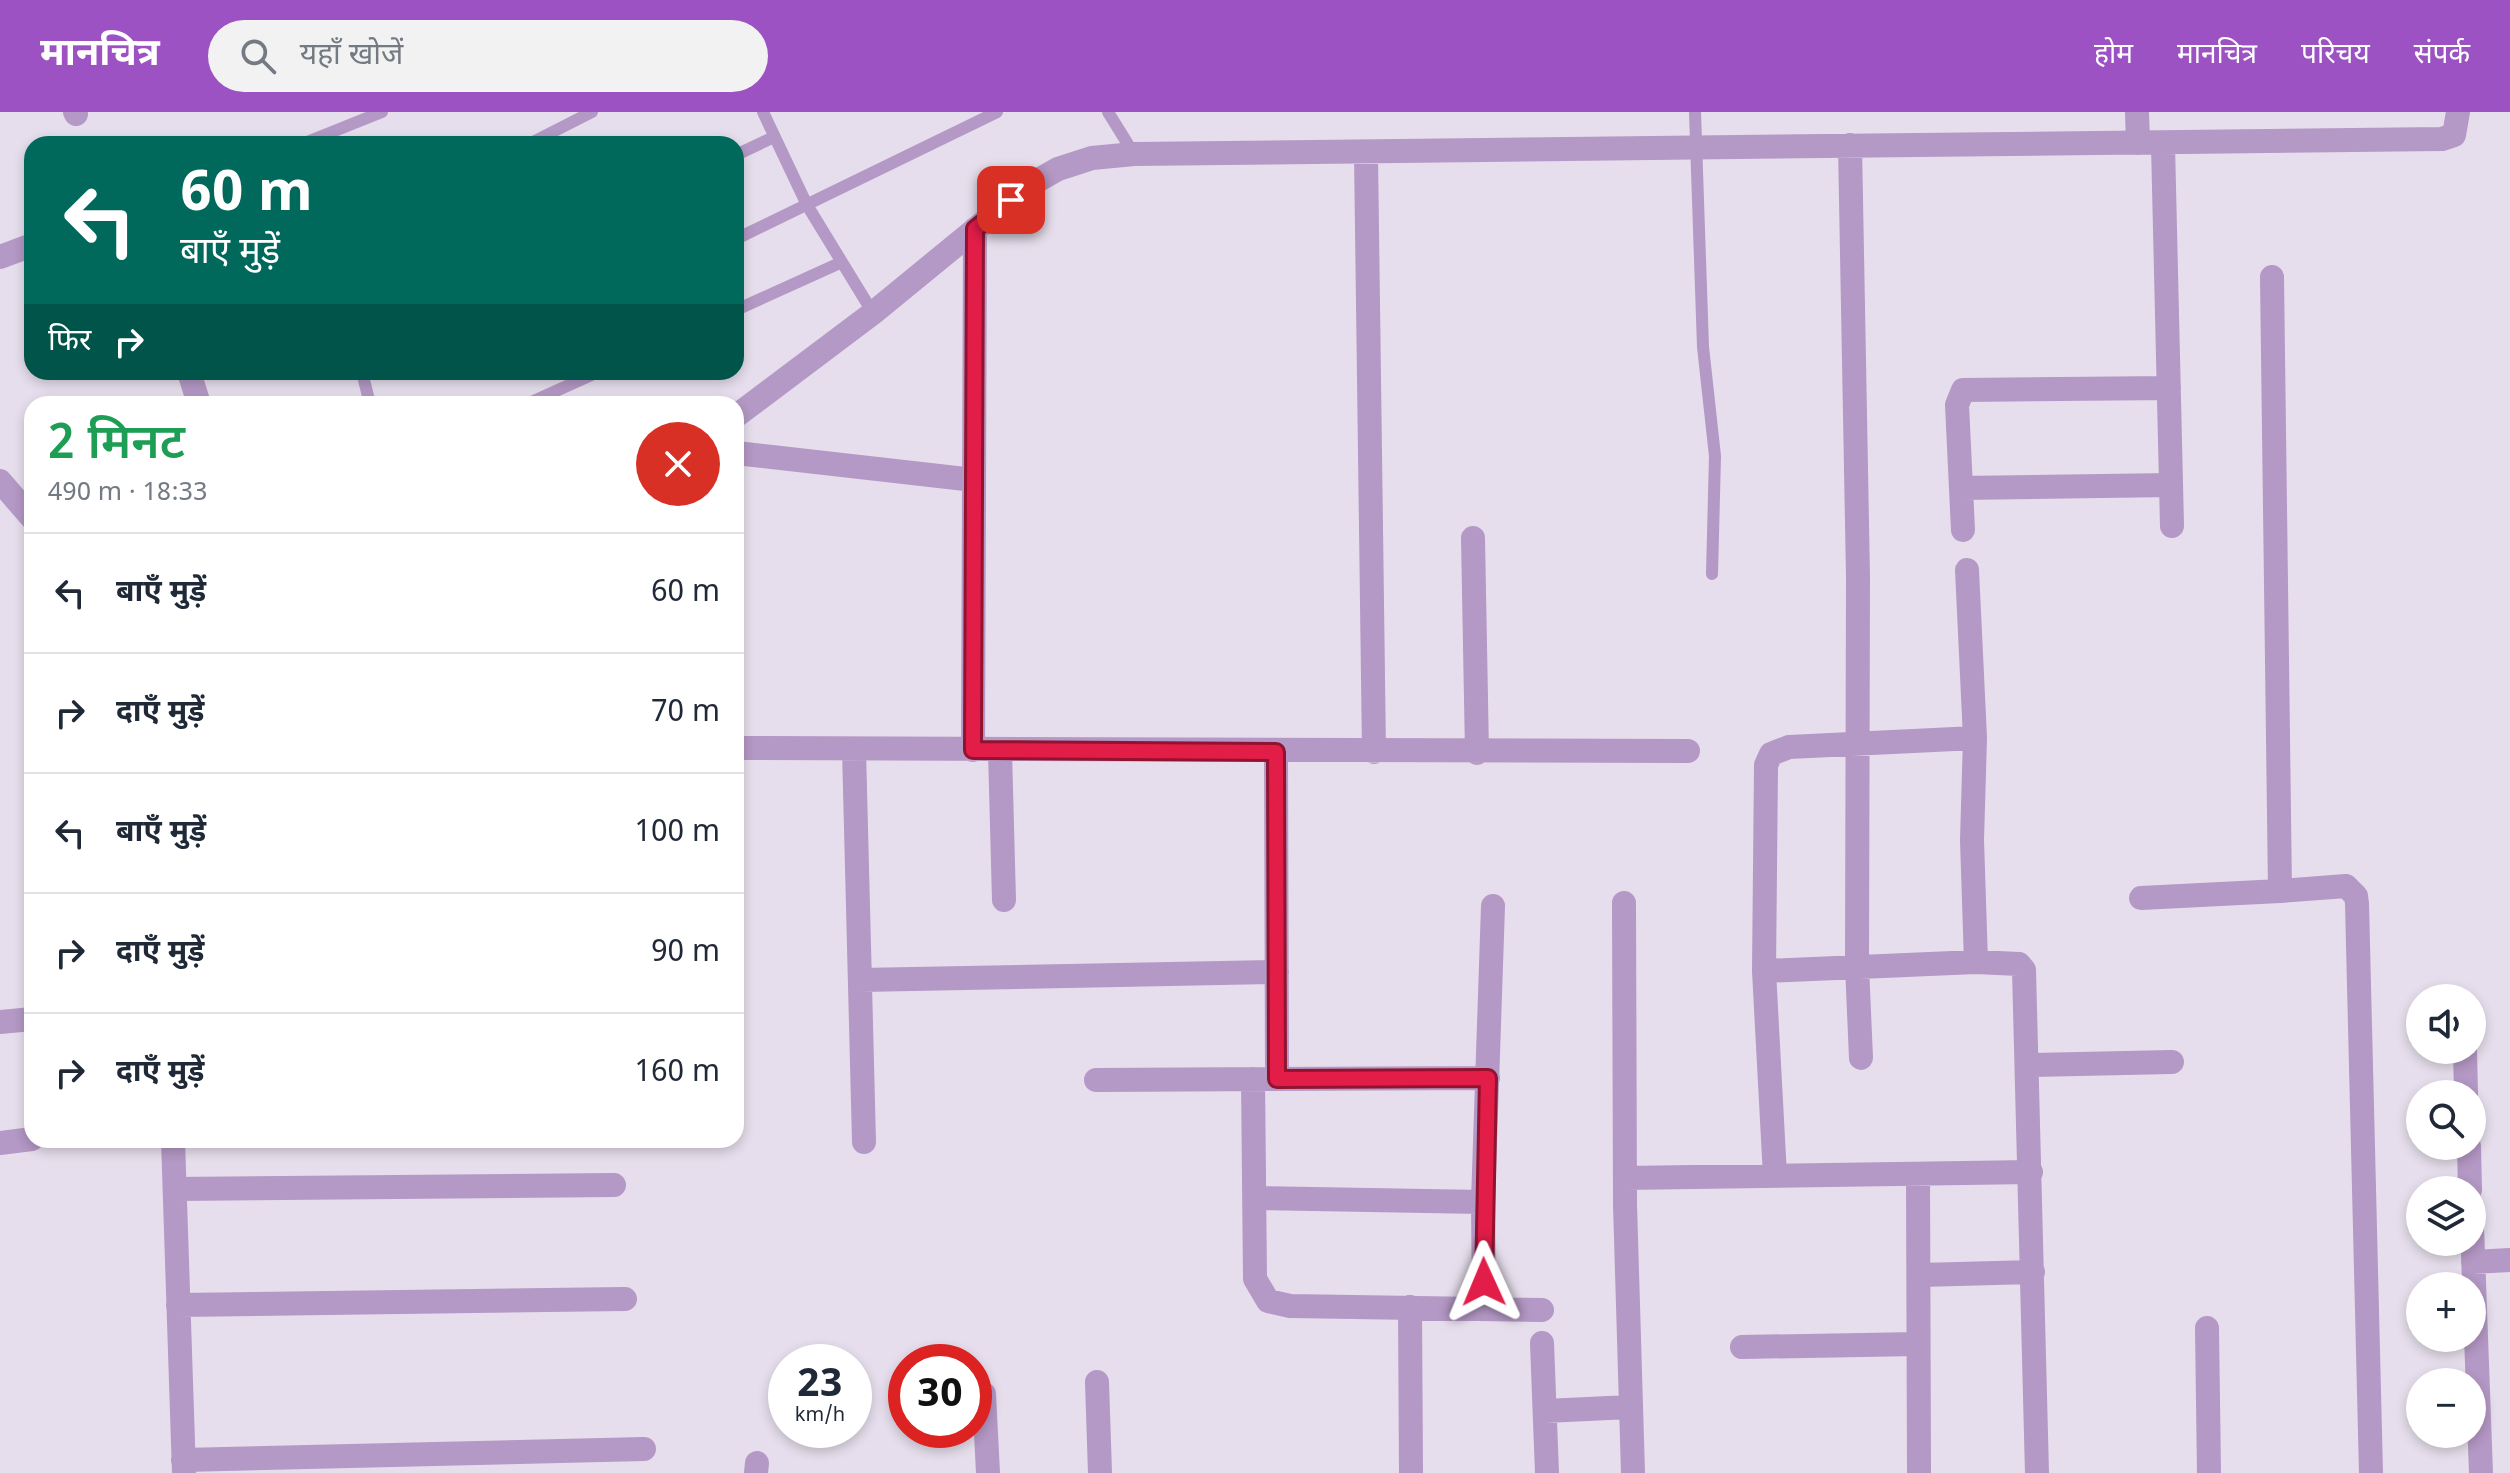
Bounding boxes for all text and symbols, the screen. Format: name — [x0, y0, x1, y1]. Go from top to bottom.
search box — [208, 20, 768, 92]
text: मानचित्र — [40, 31, 160, 81]
icon: search — [236, 34, 280, 78]
text: यहाँ खोजें — [300, 37, 403, 76]
text: होम — [2094, 38, 2133, 74]
text: मानचित्र — [2177, 38, 2257, 74]
text: परिचय — [2301, 38, 2370, 74]
text: संपर्क — [2414, 38, 2470, 74]
text: 60 m — [180, 160, 313, 233]
pin — [977, 166, 1045, 234]
icon: left — [48, 168, 152, 272]
icon: arrive — [989, 178, 1033, 222]
text: बाएँ मुड़ें — [180, 231, 280, 278]
icon: right — [107, 320, 151, 364]
text: फिर — [48, 323, 91, 362]
text: 2 मिनट — [48, 415, 185, 478]
button: close — [636, 422, 720, 506]
text: 490 m · 18:33 — [48, 477, 207, 511]
icon: left — [48, 571, 92, 615]
text: बाएँ मुड़ें — [116, 574, 206, 613]
text: 60 m — [651, 574, 720, 613]
icon: right — [48, 691, 92, 735]
text: दाएँ मुड़ें — [116, 694, 204, 733]
text: 70 m — [651, 694, 720, 733]
icon: left — [48, 811, 92, 855]
text: बाएँ मुड़ें — [116, 814, 206, 853]
text: 100 m — [635, 814, 720, 853]
icon: right — [48, 931, 92, 975]
text: दाएँ मुड़ें — [116, 934, 204, 973]
text: 90 m — [651, 934, 720, 973]
map controls — [2406, 984, 2486, 1448]
button: sound — [2406, 984, 2486, 1064]
icon: right — [48, 1051, 92, 1095]
text: दाएँ मुड़ें — [116, 1054, 204, 1093]
text: 160 m — [635, 1054, 720, 1093]
button: search — [2406, 1080, 2486, 1160]
button: layers — [2406, 1176, 2486, 1256]
position arrow — [1442, 1240, 1526, 1324]
button: + — [2406, 1272, 2486, 1352]
speed limit sign: 30 — [888, 1344, 992, 1448]
text: 23 — [797, 1360, 843, 1412]
button: − — [2406, 1368, 2486, 1448]
text: km/h — [795, 1403, 845, 1429]

